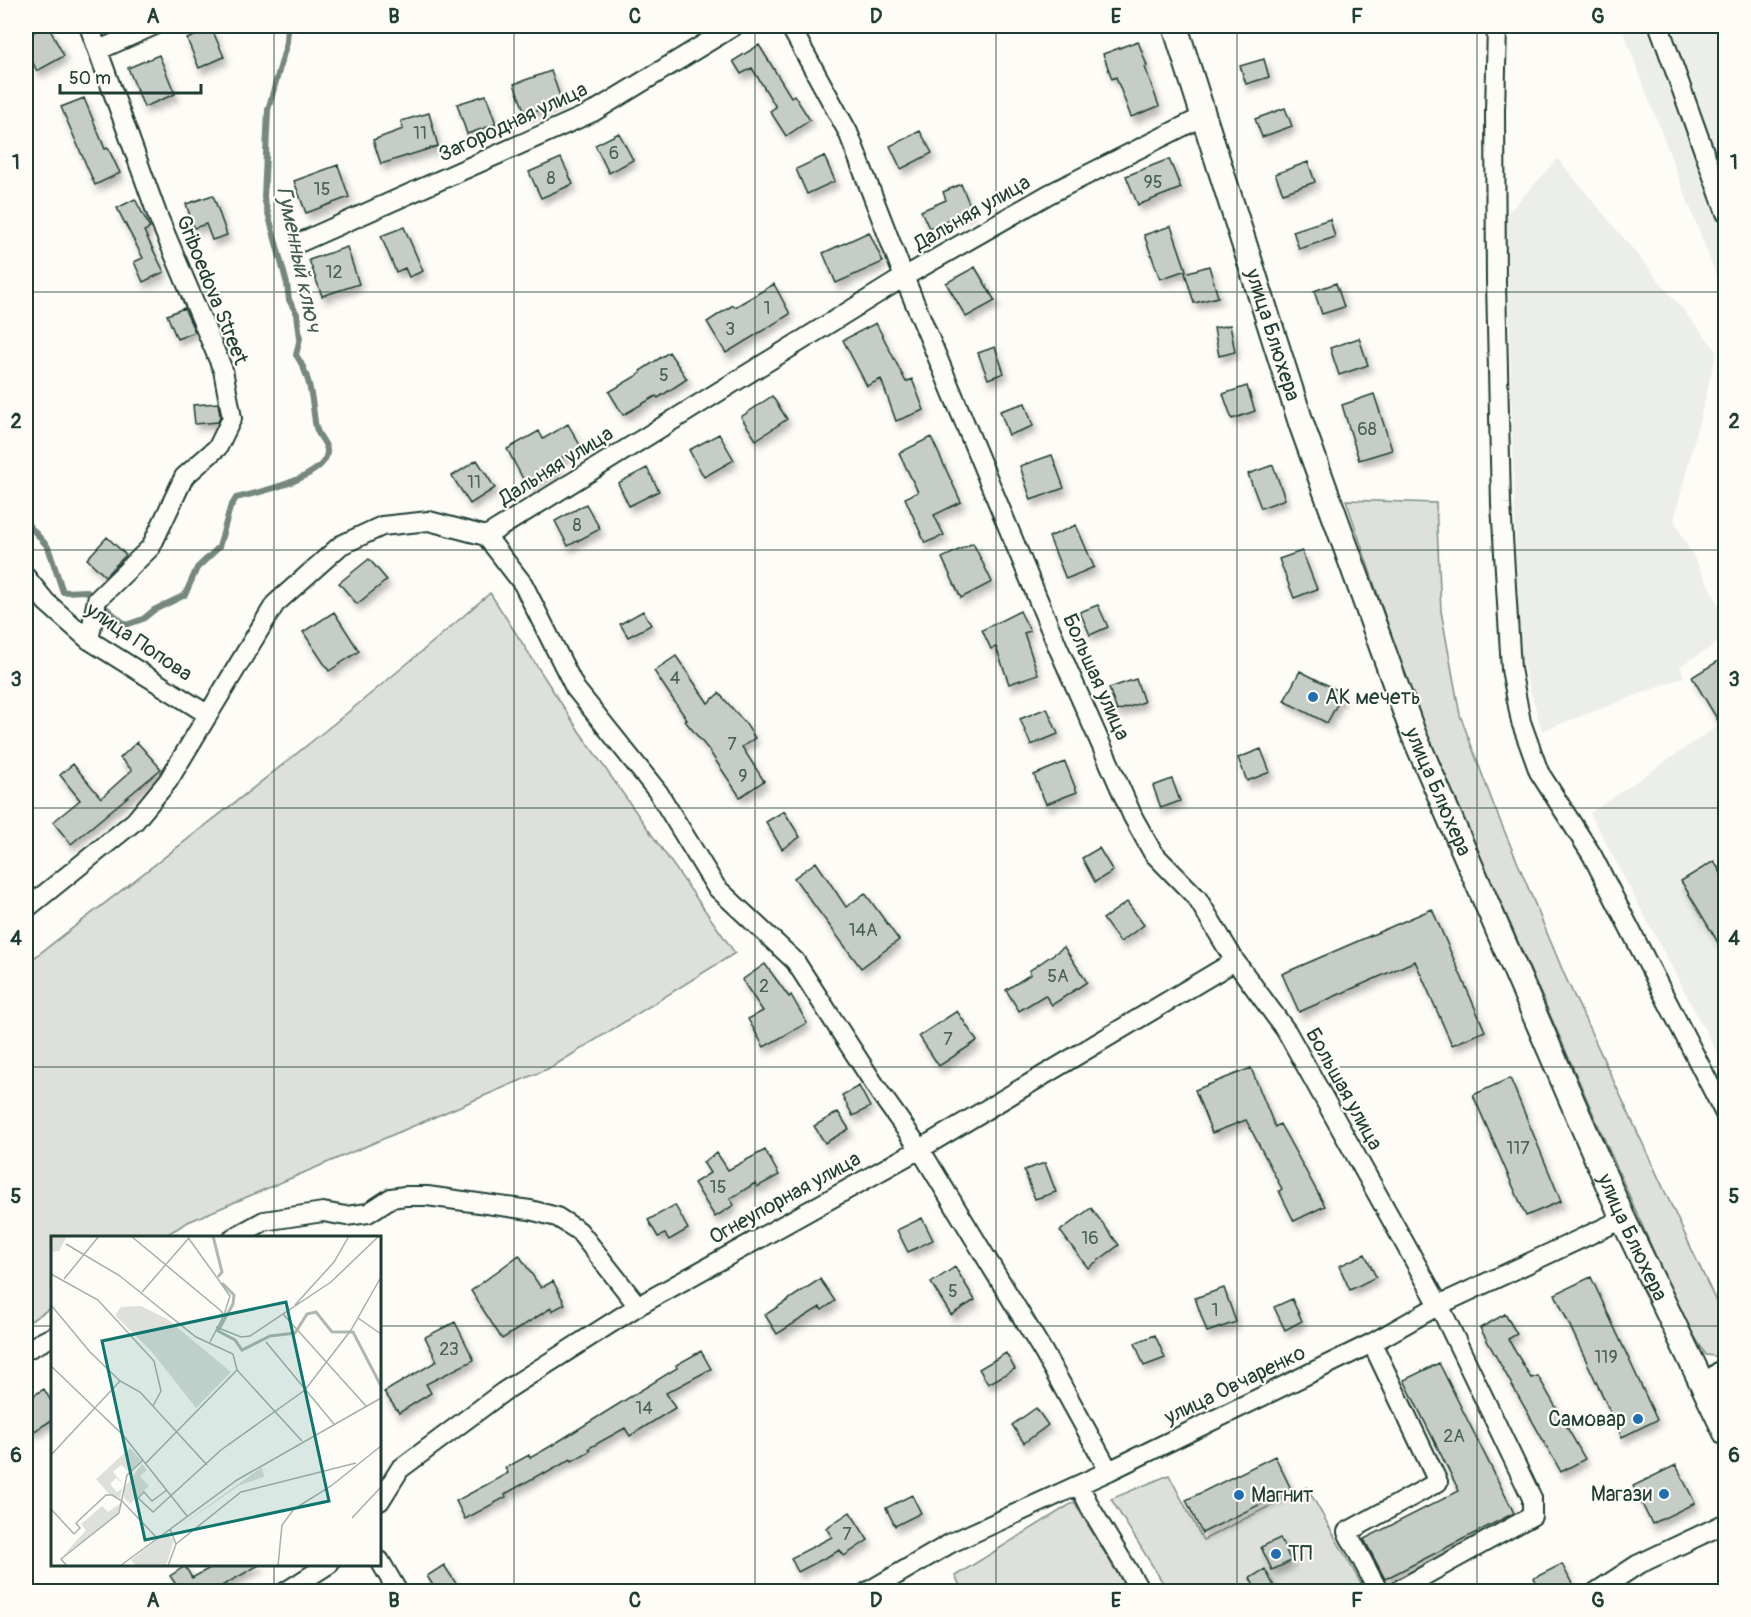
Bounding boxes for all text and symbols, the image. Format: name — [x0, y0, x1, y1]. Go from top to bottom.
text: A — [147, 4, 160, 29]
text: B — [388, 4, 400, 29]
text: C — [629, 4, 641, 29]
text: D — [870, 4, 883, 29]
text: E — [1111, 4, 1122, 29]
text: F — [1351, 4, 1363, 29]
text: G — [1591, 4, 1605, 29]
scale bar — [60, 57, 201, 95]
text: 50 m — [69, 67, 111, 90]
street label: Загородная улица — [434, 76, 592, 168]
house number: 11 — [413, 122, 427, 145]
house number: 6 — [609, 142, 619, 165]
text: 1 — [12, 150, 20, 175]
text: 1 — [1730, 150, 1738, 175]
house number: 8 — [546, 167, 556, 190]
street label: Дальняя улица — [908, 169, 1035, 258]
house number: 95 — [1143, 171, 1163, 194]
house number: 15 — [314, 178, 330, 201]
water label: Гуменный ключ — [270, 184, 328, 336]
street label: Griboedova Street — [170, 211, 254, 369]
house number: 12 — [325, 261, 343, 284]
street label: улица Блюхера — [1239, 264, 1307, 404]
house number: 1 — [763, 297, 771, 320]
house number: 3 — [725, 318, 735, 341]
house number: 5 — [659, 364, 669, 387]
text: 2 — [10, 409, 22, 434]
text: 2 — [1728, 409, 1740, 434]
house number: 68 — [1357, 418, 1377, 441]
street label: Дальняя улица — [493, 420, 618, 512]
house number: 11 — [467, 471, 481, 494]
house number: 8 — [572, 514, 582, 537]
street label: улица Попова — [80, 596, 197, 688]
street label: Большая улица — [1056, 609, 1136, 745]
text: 3 — [10, 667, 22, 692]
house number: 4 — [670, 667, 681, 690]
text: 3 — [1728, 667, 1740, 692]
place label: АК мечеть — [1325, 684, 1421, 711]
marker: АК мечеть — [1306, 690, 1320, 704]
street label: улица Блюхера — [1398, 723, 1478, 860]
house number: 7 — [727, 733, 737, 756]
house number: 9 — [738, 765, 748, 788]
house number: 14А — [848, 919, 878, 942]
text: 4 — [10, 926, 22, 951]
text: 4 — [1728, 926, 1740, 951]
house number: 5А — [1047, 965, 1069, 988]
house number: 2 — [759, 975, 769, 998]
street label: Большая улица — [1299, 1023, 1389, 1155]
house number: 7 — [943, 1028, 953, 1051]
house number: 117 — [1506, 1137, 1530, 1160]
street label: Огнеупорная улица — [704, 1145, 866, 1251]
street label: улица Блюхера — [1591, 1168, 1674, 1305]
house number: 15 — [710, 1176, 726, 1199]
text: 5 — [11, 1184, 22, 1209]
text: 5 — [1729, 1184, 1740, 1209]
house number: 16 — [1081, 1227, 1099, 1250]
inset map — [51, 1236, 381, 1566]
house number: 5 — [948, 1280, 958, 1303]
house number: 1 — [1211, 1299, 1219, 1322]
house number: 23 — [439, 1338, 459, 1361]
street label: улица Овчаренко — [1159, 1339, 1310, 1431]
house number: 119 — [1594, 1346, 1618, 1369]
house number: 14 — [635, 1397, 653, 1420]
place label: Самовар — [1548, 1406, 1626, 1433]
marker: Самовар — [1631, 1412, 1645, 1426]
house number: 2А — [1443, 1425, 1465, 1448]
text: 6 — [10, 1443, 22, 1468]
text: 6 — [1728, 1443, 1740, 1468]
place label: Магази — [1591, 1481, 1652, 1508]
place label: Магнит — [1251, 1482, 1314, 1509]
marker: Магази — [1657, 1487, 1671, 1501]
marker: Магнит — [1232, 1488, 1246, 1502]
house number: 7 — [842, 1523, 852, 1546]
place label: ТП — [1288, 1541, 1312, 1568]
marker: ТП — [1269, 1547, 1283, 1561]
text: A — [147, 1588, 160, 1613]
text: B — [388, 1588, 400, 1613]
text: C — [629, 1588, 641, 1613]
text: D — [870, 1588, 883, 1613]
text: E — [1111, 1588, 1122, 1613]
text: F — [1351, 1588, 1363, 1613]
text: G — [1591, 1588, 1605, 1613]

